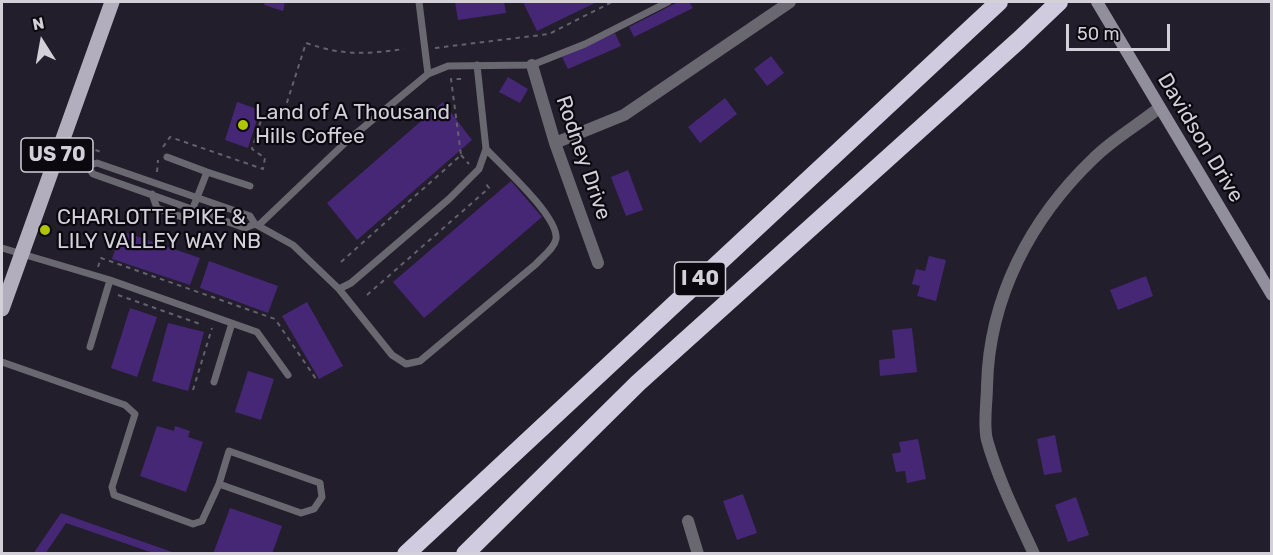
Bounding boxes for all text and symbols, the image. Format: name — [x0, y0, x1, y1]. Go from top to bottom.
north arrow — [12, 12, 72, 72]
scale bar — [1069, 12, 1172, 50]
text: N — [31, 13, 46, 34]
text: 50 m — [1077, 23, 1120, 45]
street label: Davidson Drive — [1152, 69, 1248, 207]
street label: Rodney Drive — [550, 93, 616, 223]
place label: Land of A Thousand Hills Coffee — [255, 100, 450, 150]
marker: Land of A Thousand Hills Coffee — [236, 118, 250, 132]
road number: US 70 — [21, 138, 93, 172]
place label: CHARLOTTE PIKE & LILY VALLEY WAY NB — [57, 205, 261, 255]
marker: CHARLOTTE PIKE & LILY VALLEY WAY NB — [38, 223, 52, 237]
road number: I 40 — [674, 262, 726, 296]

